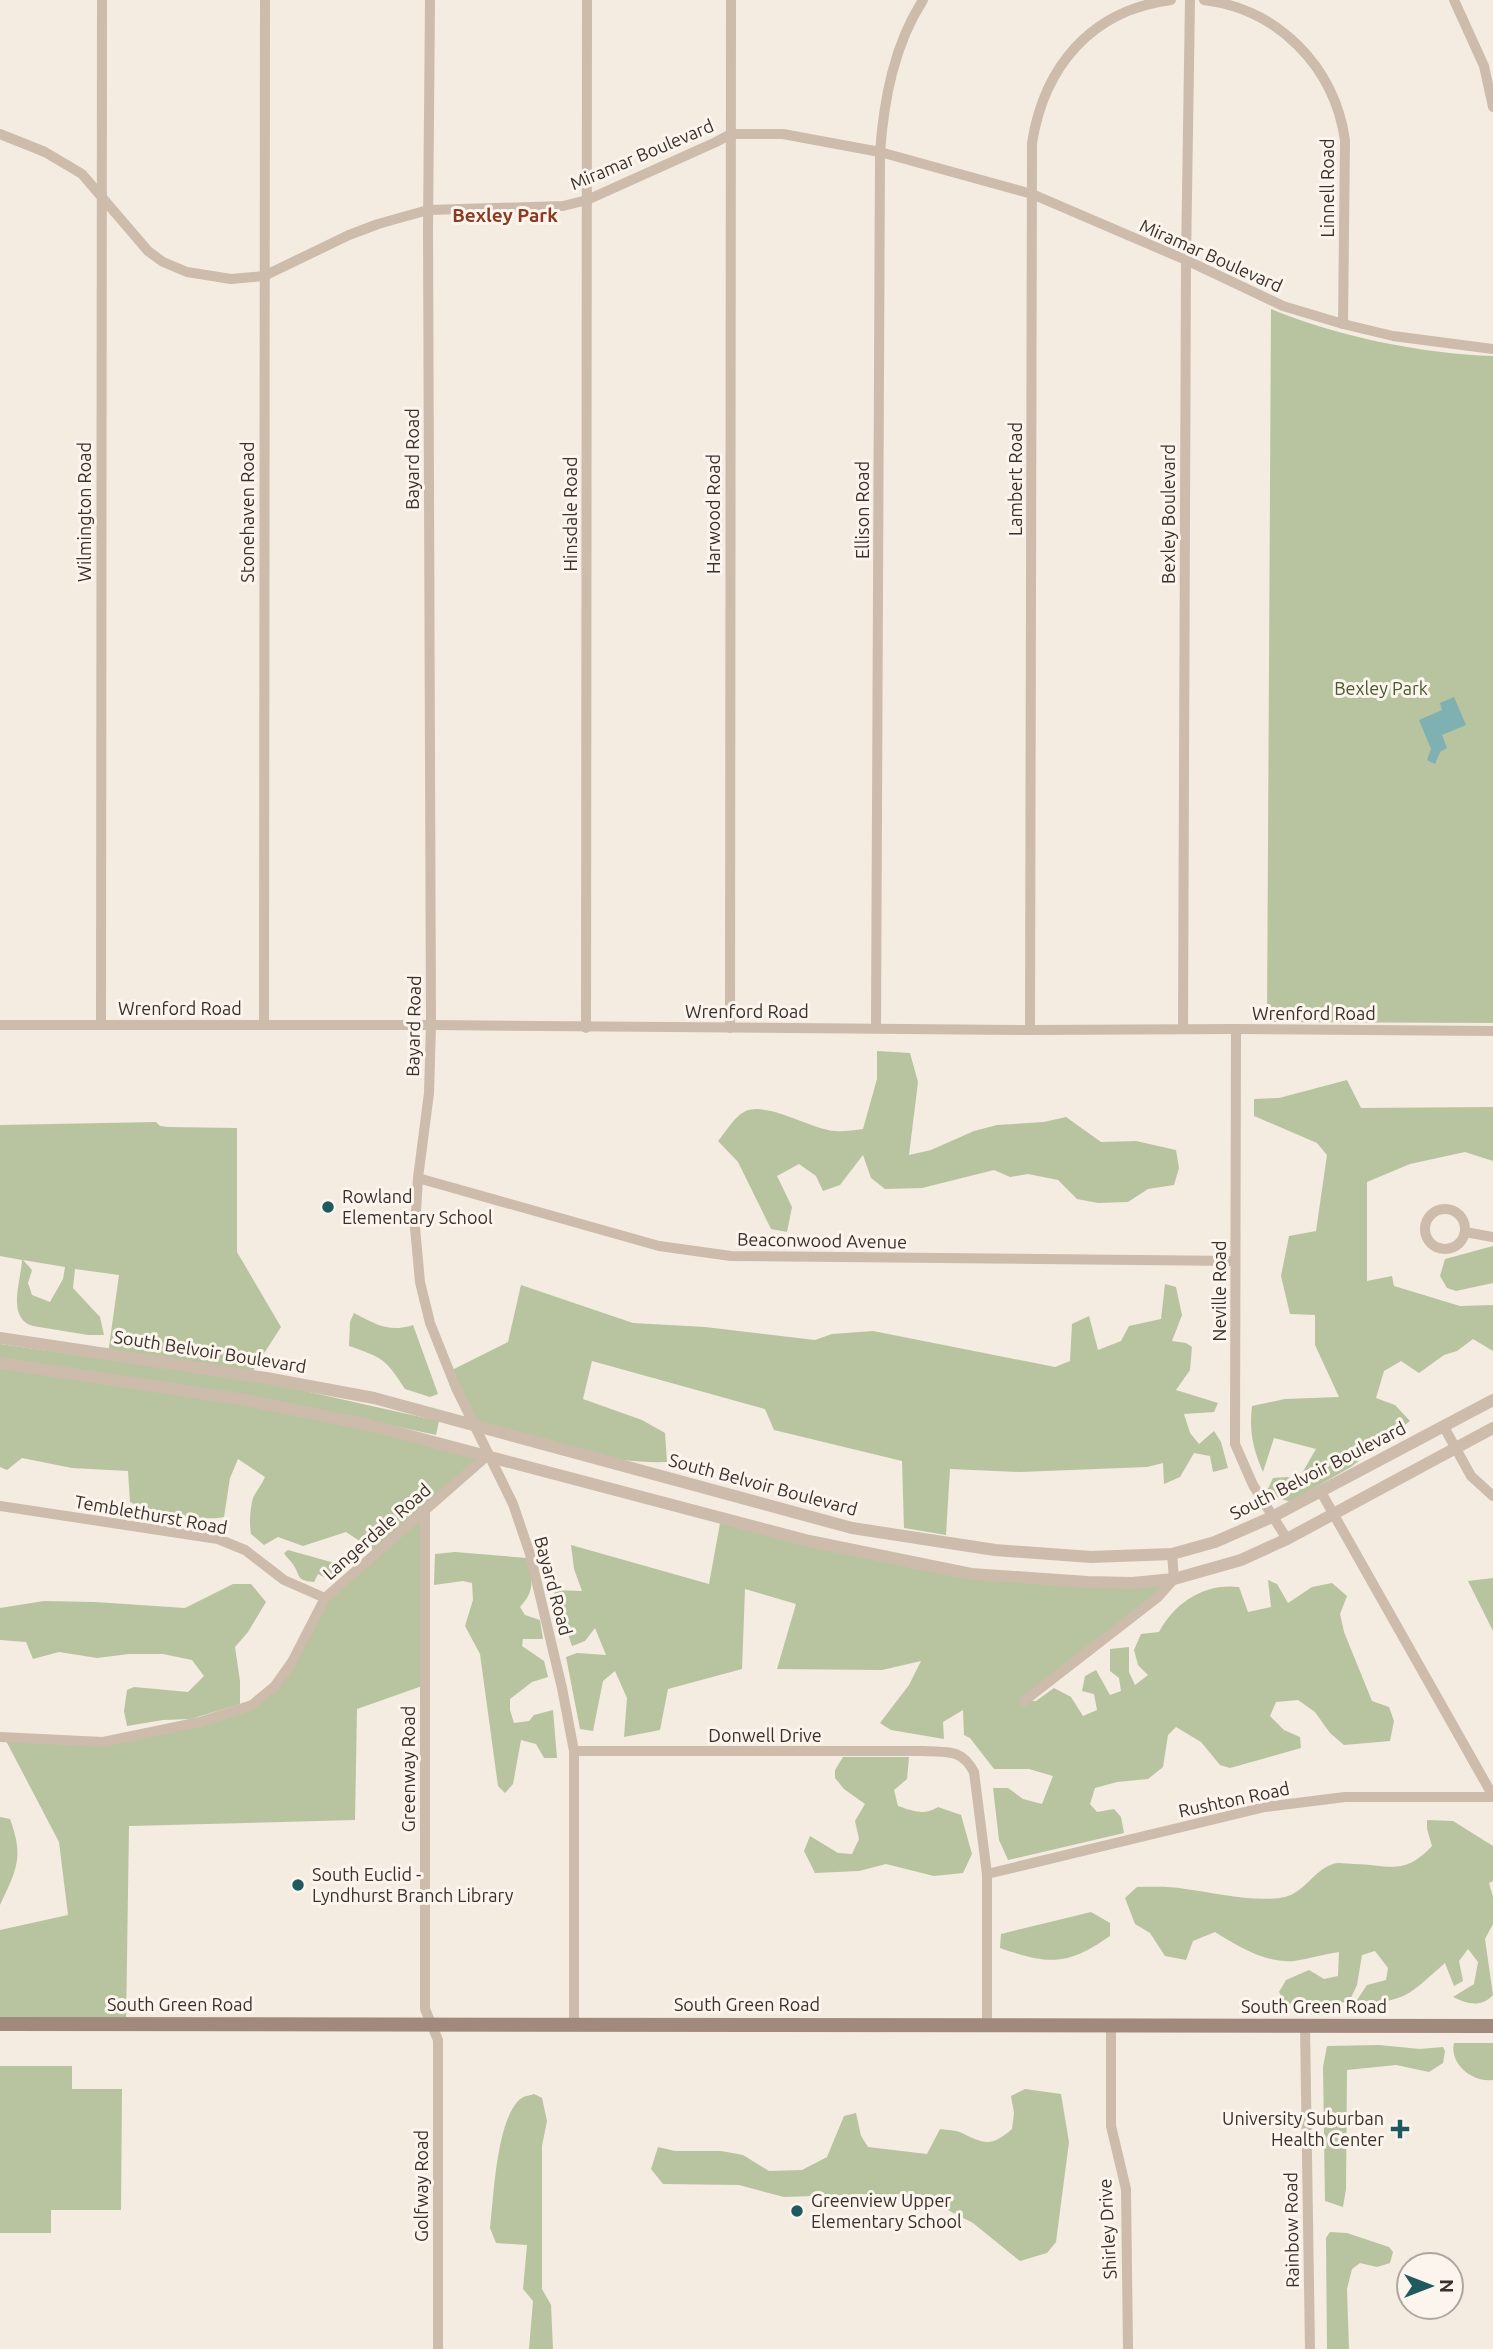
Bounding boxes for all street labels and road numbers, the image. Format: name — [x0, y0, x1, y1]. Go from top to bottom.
street label: Miramar Boulevard — [567, 115, 716, 193]
street label: Linnell Road — [1317, 138, 1337, 238]
street label: Miramar Boulevard — [1137, 215, 1286, 296]
street label: Bayard Road — [402, 408, 422, 510]
street label: Lambert Road — [1005, 422, 1025, 536]
street label: Stonehaven Road — [237, 441, 257, 583]
street label: Wilmington Road — [74, 442, 94, 582]
street label: Bexley Boulevard — [1158, 444, 1178, 584]
street label: Harwood Road — [703, 454, 723, 574]
street label: Hinsdale Road — [560, 456, 580, 572]
street label: Ellison Road — [852, 461, 872, 559]
street label: Bayard Road — [402, 975, 424, 1077]
street label: Wrenford Road — [118, 998, 242, 1018]
street label: Wrenford Road — [685, 1001, 809, 1021]
street label: Wrenford Road — [1252, 1003, 1376, 1023]
street label: Beaconwood Avenue — [737, 1229, 907, 1251]
street label: Neville Road — [1209, 1241, 1229, 1341]
street label: South Belvoir Boulevard — [112, 1326, 308, 1376]
street label: South Belvoir Boulevard — [1226, 1417, 1409, 1523]
street label: South Belvoir Boulevard — [667, 1449, 860, 1519]
street label: Langerdale Road — [319, 1479, 434, 1583]
street label: Temblethurst Road — [73, 1491, 229, 1537]
street label: Bayard Road — [531, 1534, 577, 1637]
street label: Greenway Road — [398, 1706, 418, 1832]
street label: Donwell Drive — [708, 1725, 822, 1745]
street label: Rushton Road — [1176, 1777, 1291, 1821]
street label: South Green Road — [107, 1994, 253, 2014]
street label: South Green Road — [674, 1994, 820, 2014]
street label: South Green Road — [1241, 1996, 1387, 2016]
street label: Golfway Road — [411, 2130, 431, 2242]
street label: Rainbow Road — [1280, 2172, 1302, 2288]
street label: Shirley Drive — [1094, 2178, 1120, 2280]

